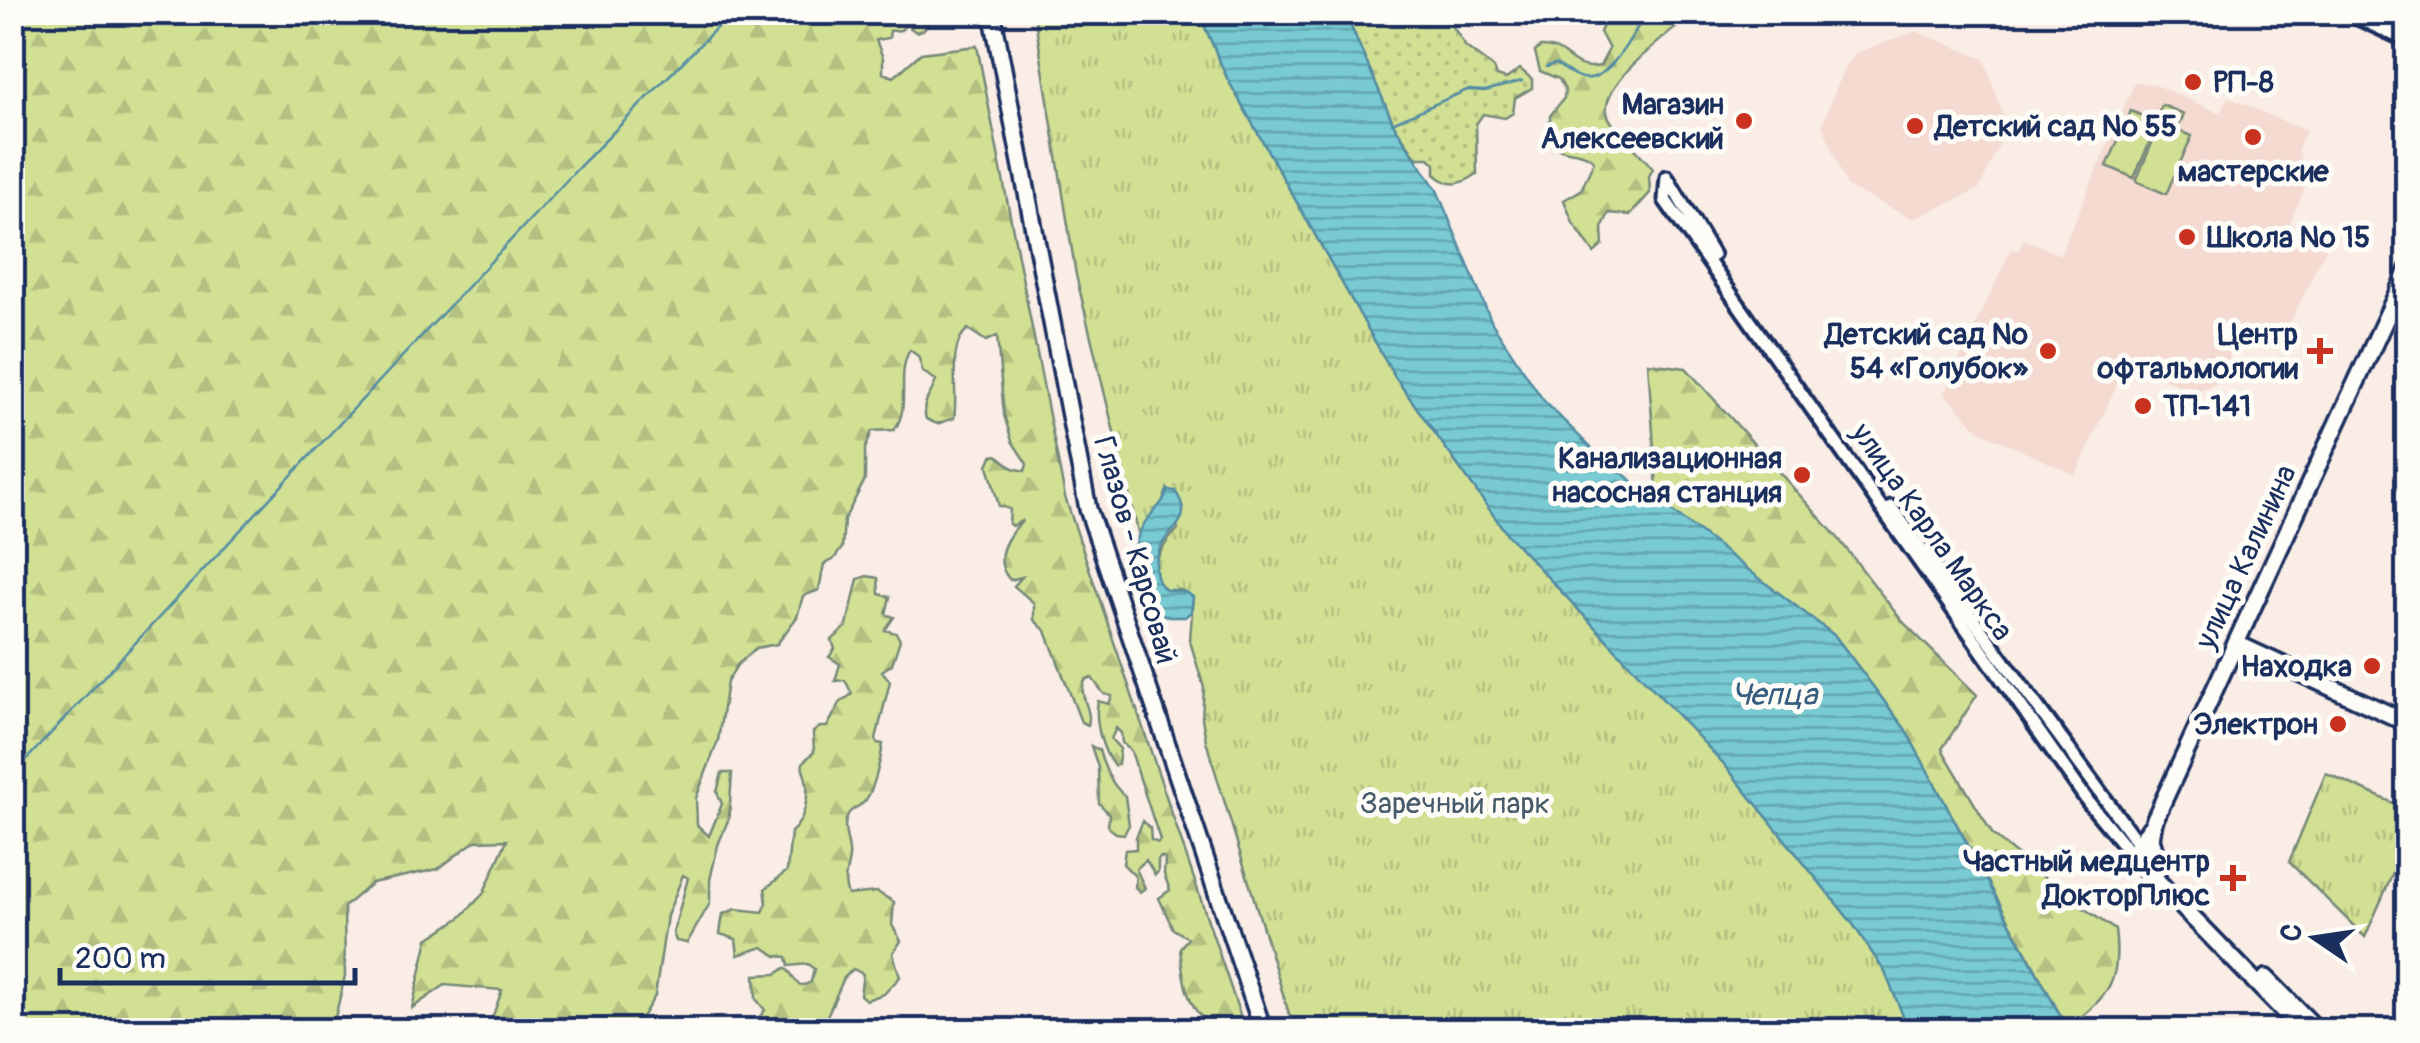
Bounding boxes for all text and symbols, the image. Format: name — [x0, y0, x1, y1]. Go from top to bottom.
place label: РП-8 — [2213, 64, 2274, 101]
marker: РП-8 — [2182, 71, 2204, 93]
place label: Магазин Алексеевский — [1540, 86, 1724, 157]
place label: Детский сад № 55 — [1933, 108, 2177, 145]
marker: Магазин Алексеевский — [1733, 110, 1755, 132]
marker: Детский сад № 55 — [1904, 115, 1926, 137]
marker: мастерские — [2242, 126, 2264, 148]
place label: мастерские — [2177, 153, 2330, 190]
place label: Школа № 15 — [2206, 219, 2370, 256]
marker: Школа № 15 — [2176, 226, 2198, 248]
place label: Детский сад № 54 «Голубок» — [1823, 316, 2029, 387]
place label: Центр офтальмологии — [2096, 316, 2299, 387]
marker: Центр офтальмологии — [2307, 338, 2333, 364]
marker: Детский сад № 54 «Голубок» — [2037, 340, 2059, 362]
place label: ТП-141 — [2162, 388, 2251, 425]
marker: ТП-141 — [2132, 395, 2154, 417]
street label: улица Карла Маркса — [1843, 415, 2021, 648]
street label: Глазов - Карсовай — [1085, 432, 1185, 668]
place label: Канализационная насосная станция — [1552, 440, 1782, 511]
street label: улица Калинина — [2187, 459, 2305, 656]
marker: Канализационная насосная станция — [1791, 464, 1813, 486]
place label: Находка — [2241, 648, 2352, 685]
marker: Находка — [2361, 655, 2383, 677]
water label: Чепца — [1731, 675, 1819, 715]
place label: Электрон — [2194, 706, 2318, 743]
marker: Электрон — [2327, 713, 2349, 735]
park label: Заречный парк — [1360, 785, 1550, 822]
place label: Частный медцентр ДокторПлюс — [1963, 843, 2210, 914]
marker: Частный медцентр ДокторПлюс — [2220, 865, 2246, 891]
north arrow — [2265, 888, 2365, 988]
text: С — [2273, 920, 2311, 945]
scale bar — [60, 923, 355, 985]
text: 200 m — [75, 940, 166, 977]

